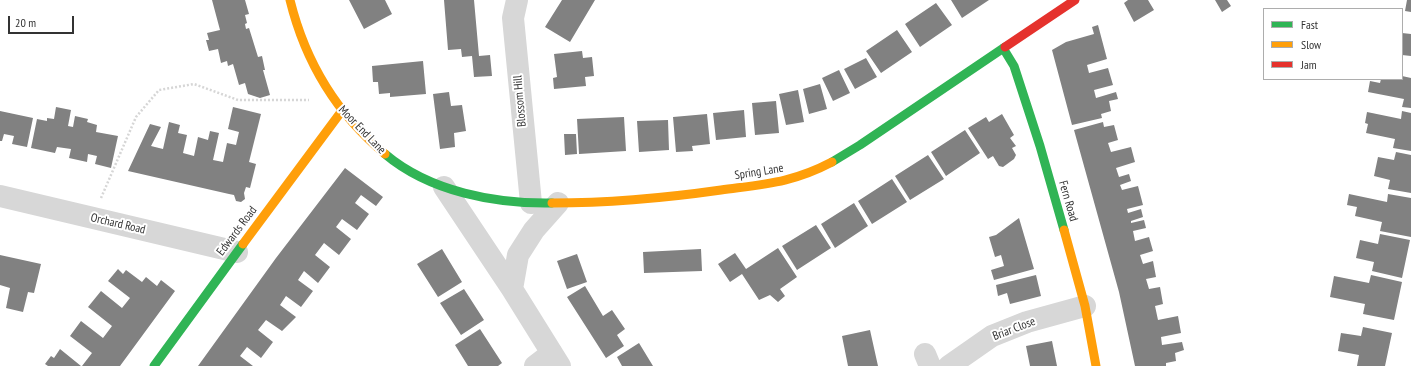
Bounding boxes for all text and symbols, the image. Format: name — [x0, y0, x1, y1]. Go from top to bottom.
scale bar — [10, 8, 76, 34]
legend — [1263, 8, 1403, 80]
text: 20 m — [15, 15, 36, 30]
text: Fast — [1301, 17, 1318, 32]
text: Slow — [1301, 37, 1321, 52]
text: Jam — [1301, 57, 1317, 72]
street label: Blossom Hill — [511, 75, 529, 127]
street label: Moor End Lane — [335, 103, 389, 157]
street label: Spring Lane — [734, 161, 784, 183]
street label: Fern Road — [1055, 179, 1081, 223]
street label: Edwards Road — [214, 204, 260, 258]
street label: Orchard Road — [89, 211, 147, 237]
street label: Briar Close — [991, 314, 1037, 344]

